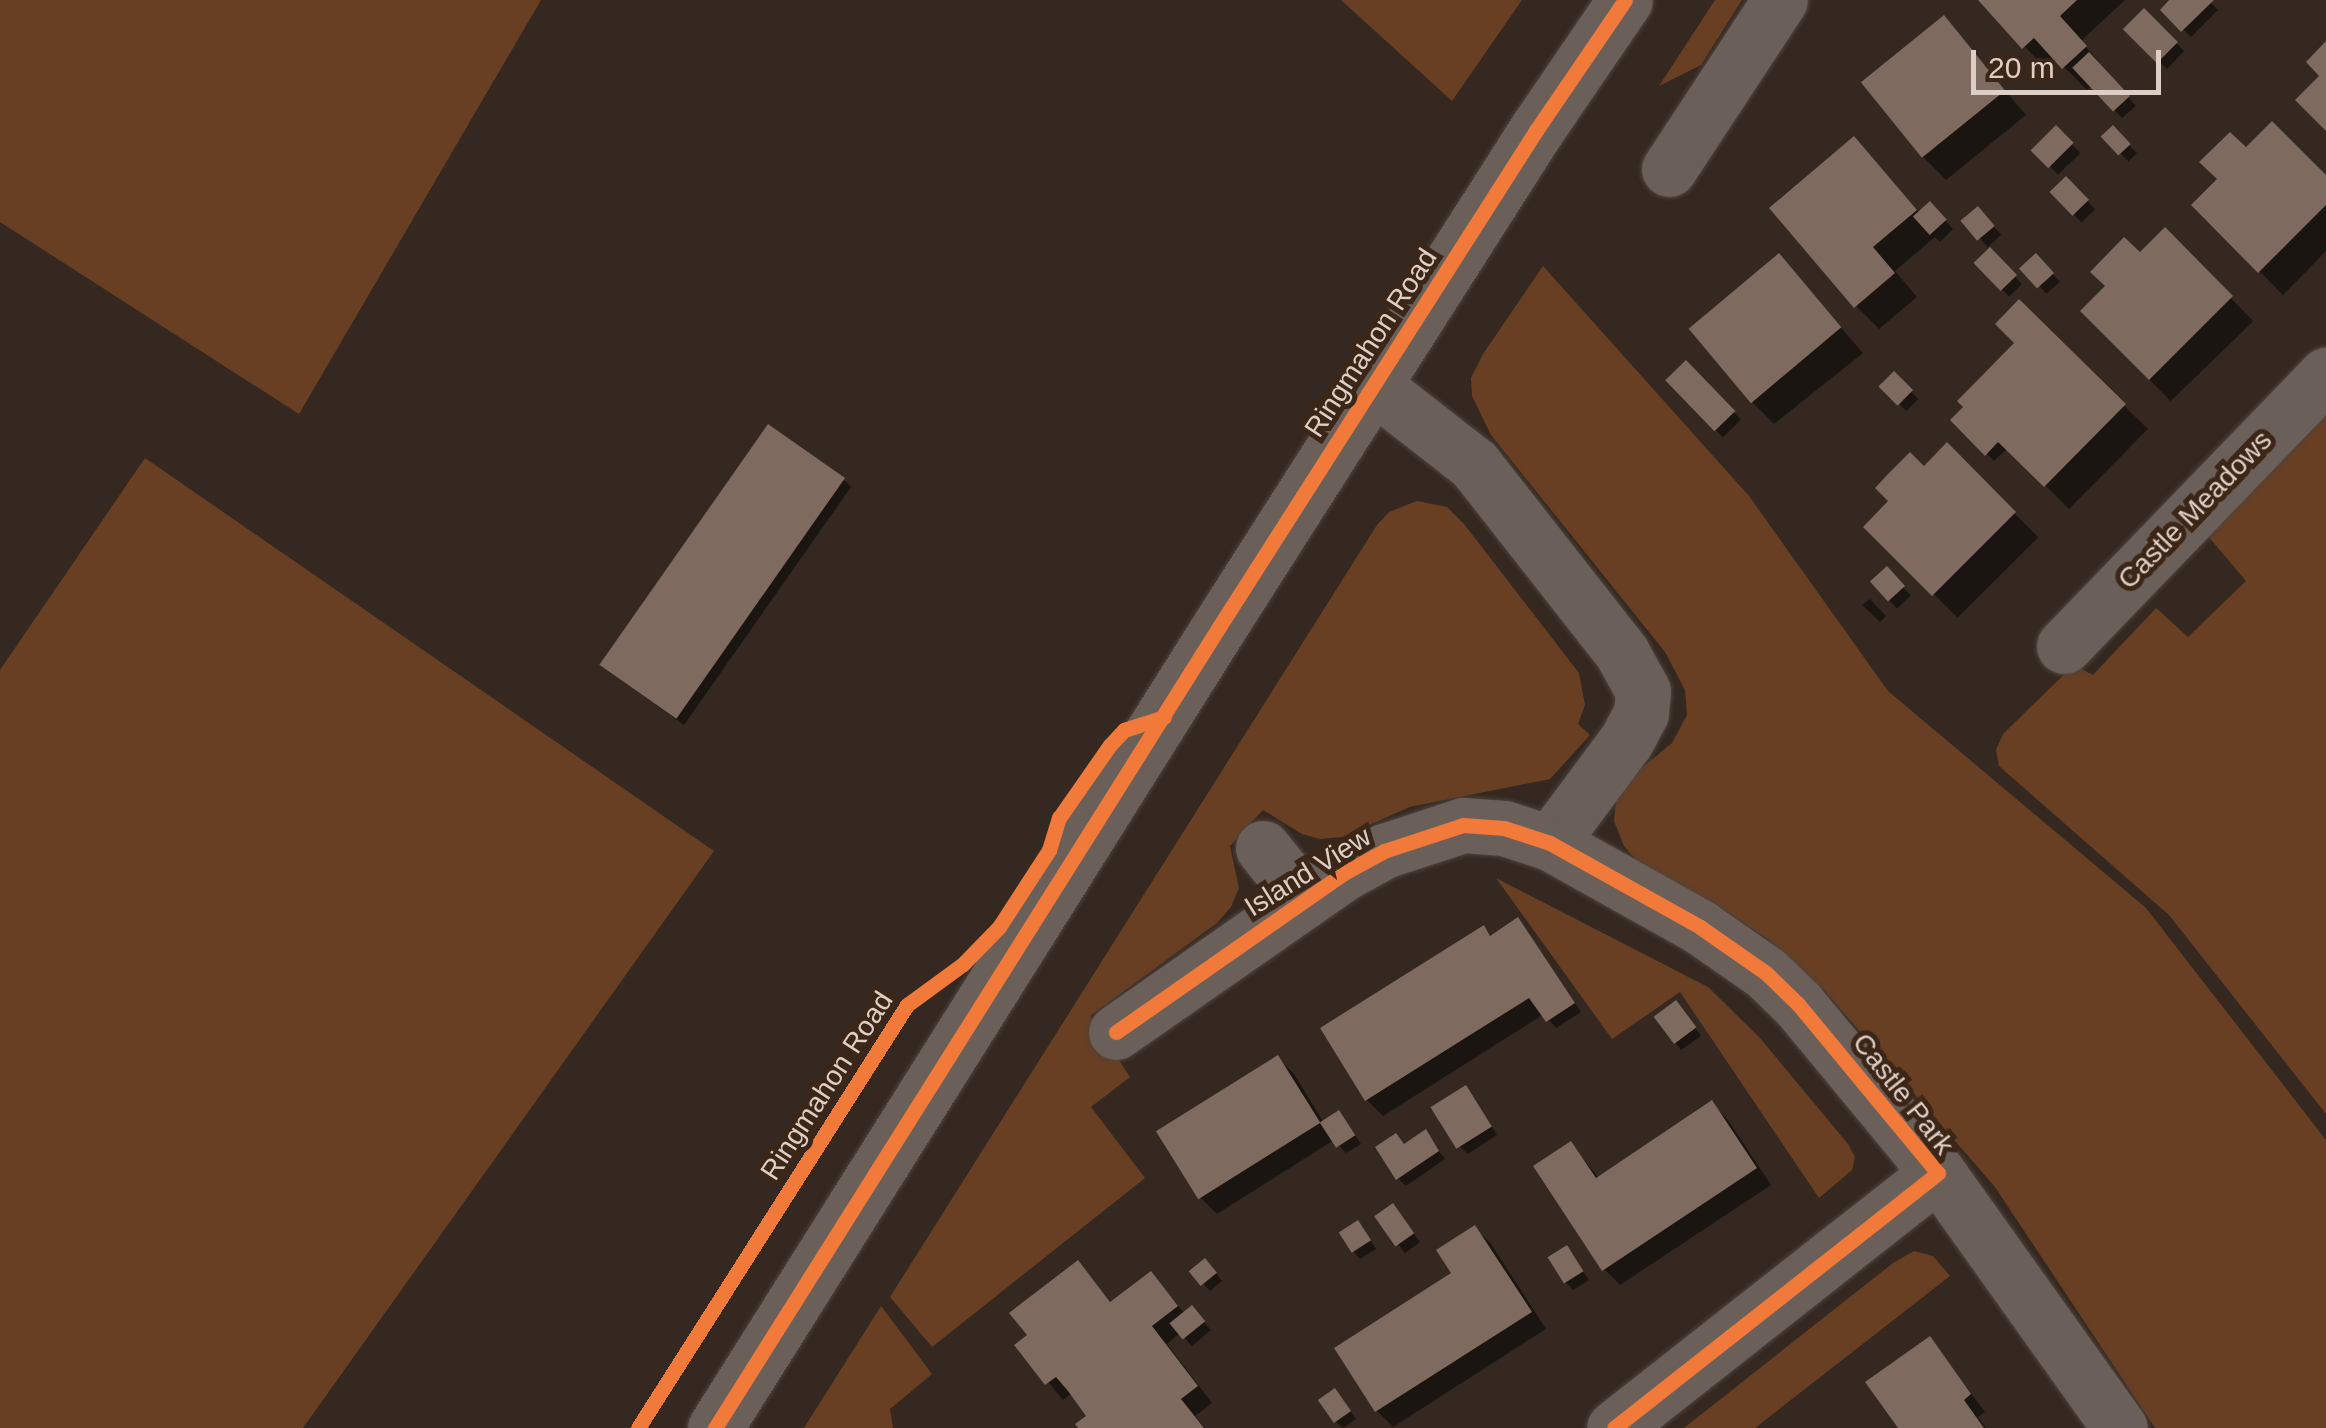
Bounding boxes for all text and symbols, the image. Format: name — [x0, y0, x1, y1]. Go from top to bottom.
scale bar — [1976, 30, 2166, 92]
text: 20 m — [1988, 51, 2055, 84]
street label: Ringmahon Road — [1298, 242, 1444, 444]
street label: Castle Meadows — [2111, 424, 2279, 596]
street label: Island View — [1239, 820, 1377, 924]
street label: Ringmahon Road — [754, 985, 900, 1187]
street label: Castle Park — [1845, 1027, 1961, 1161]

